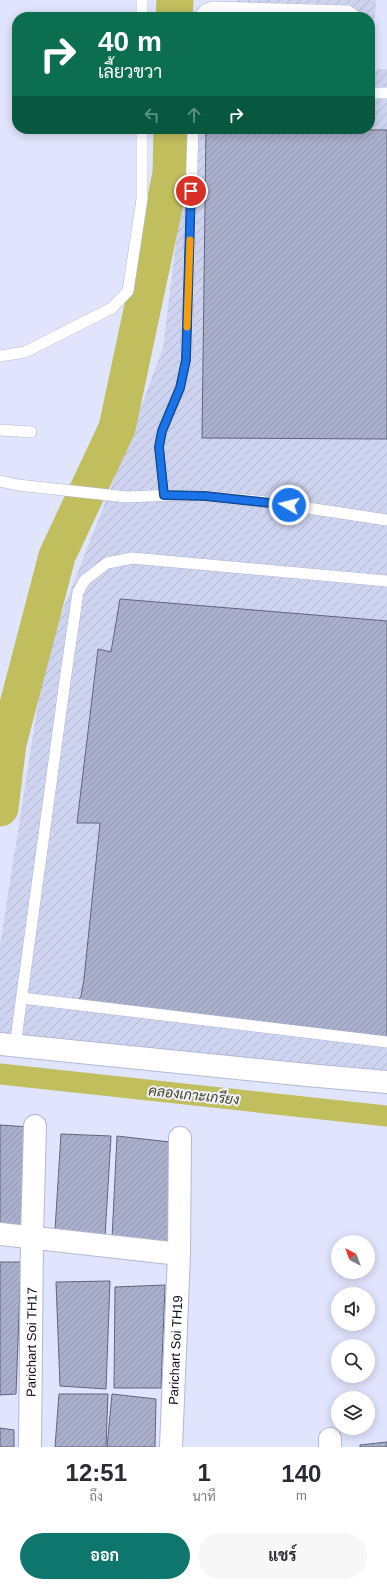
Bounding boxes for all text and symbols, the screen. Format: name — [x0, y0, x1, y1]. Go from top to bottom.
text: 40 m — [98, 26, 162, 57]
icon: right — [32, 28, 84, 80]
text: เลี้ยวขวา — [98, 62, 162, 82]
icon: left — [141, 104, 163, 126]
icon: ahead — [183, 104, 205, 126]
icon: right — [225, 104, 247, 126]
pin — [174, 174, 208, 208]
icon: arrive — [180, 180, 202, 202]
position arrow — [268, 484, 310, 526]
water label: คลองเกาะเกรียง — [148, 1081, 240, 1108]
north arrow — [331, 1235, 375, 1279]
map controls — [331, 1235, 375, 1435]
street label: Parichart Soi TH17 — [23, 1287, 39, 1397]
button: sound — [331, 1287, 375, 1331]
street label: Parichart Soi TH19 — [165, 1295, 185, 1405]
button: search — [331, 1339, 375, 1383]
button: layers — [331, 1391, 375, 1435]
text: 12:51 — [66, 1459, 127, 1486]
text: 1 — [197, 1459, 211, 1486]
text: 140 — [281, 1460, 321, 1487]
text: m — [296, 1488, 307, 1503]
text: ถึง — [90, 1489, 103, 1504]
text: นาที — [193, 1489, 216, 1504]
button: ออก — [20, 1533, 190, 1579]
button: แชร์ — [198, 1533, 367, 1579]

